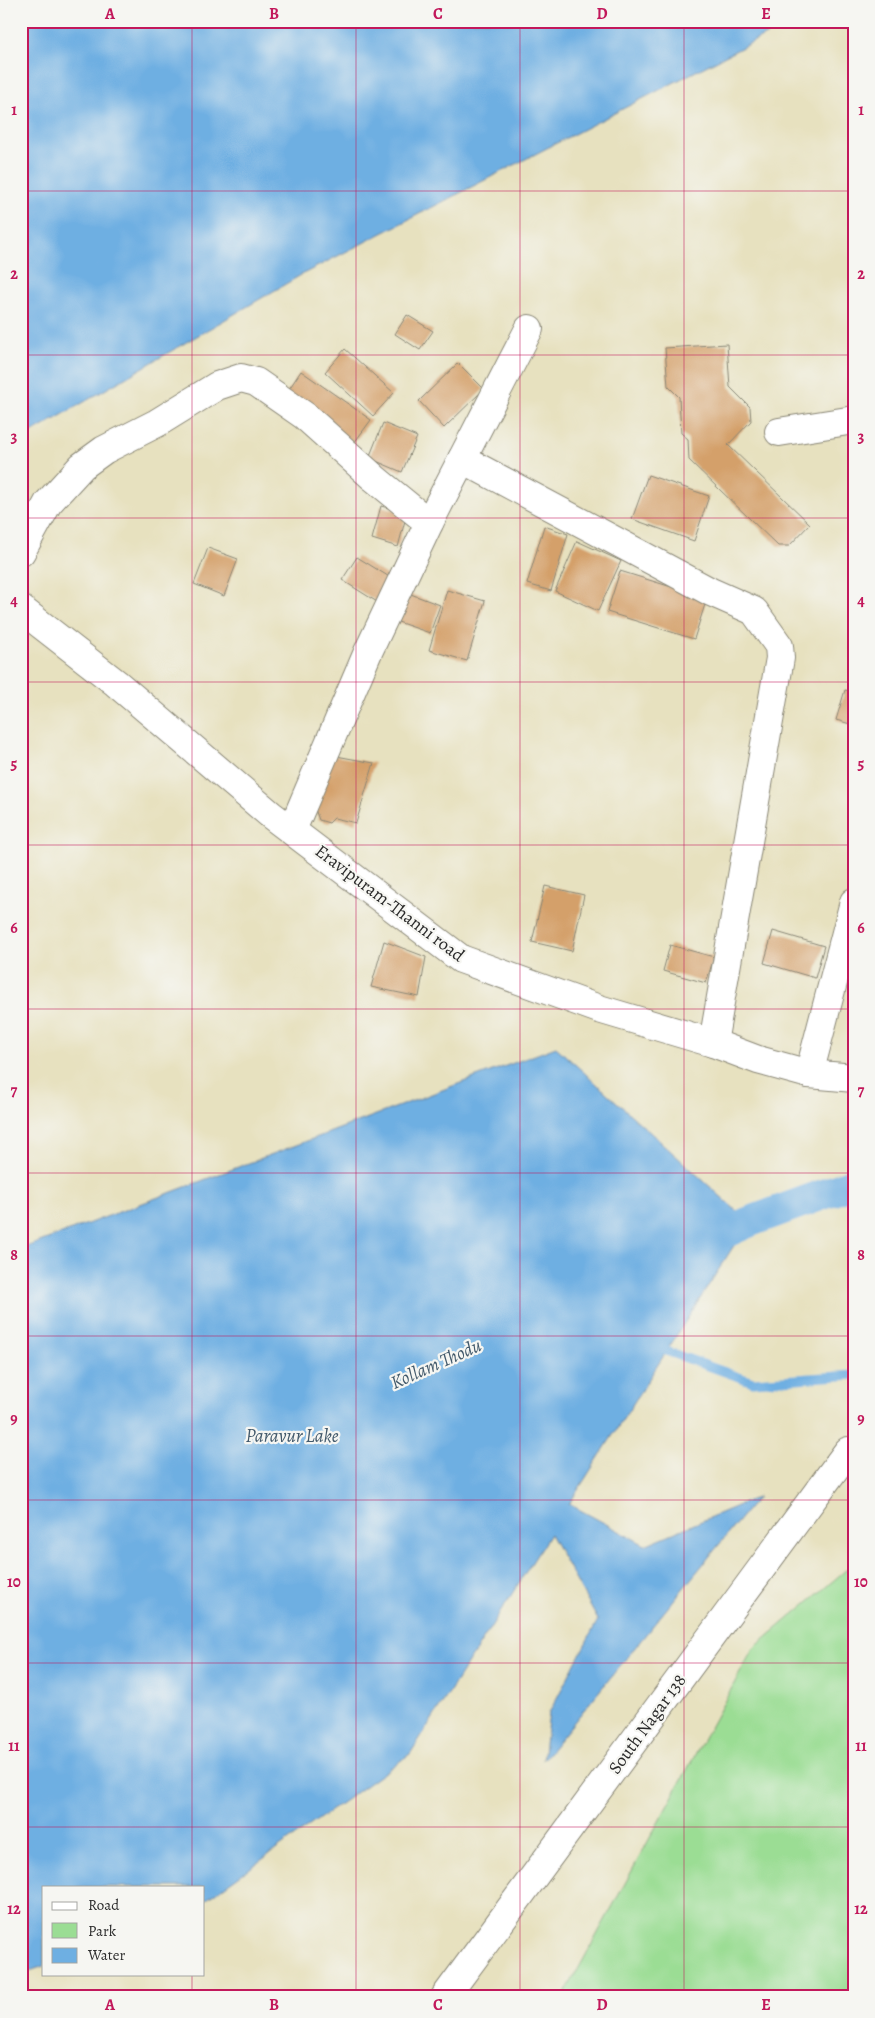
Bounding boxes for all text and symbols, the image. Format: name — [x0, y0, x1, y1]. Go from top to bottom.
text: A — [104, 3, 116, 25]
text: B — [269, 3, 279, 25]
text: C — [433, 3, 443, 25]
text: D — [596, 3, 608, 25]
text: E — [761, 3, 771, 25]
text: 1 — [11, 99, 17, 121]
text: 1 — [858, 99, 864, 121]
text: 2 — [10, 263, 18, 285]
text: 2 — [857, 263, 865, 285]
text: 3 — [11, 426, 18, 448]
text: 3 — [858, 426, 865, 448]
text: 4 — [10, 590, 18, 612]
text: 4 — [857, 590, 865, 612]
text: 5 — [11, 753, 18, 775]
text: 5 — [858, 753, 865, 775]
street label: Eravipuram-Thanni road — [310, 839, 470, 967]
text: 6 — [10, 917, 18, 939]
text: 6 — [857, 917, 865, 939]
text: 7 — [11, 1080, 18, 1102]
text: 7 — [858, 1080, 865, 1102]
text: 8 — [10, 1244, 18, 1266]
text: 8 — [857, 1244, 865, 1266]
water label: Kollam Thodu — [386, 1332, 486, 1396]
text: 9 — [10, 1408, 18, 1430]
text: 9 — [857, 1408, 865, 1430]
water label: Paravur Lake — [245, 1423, 339, 1449]
text: 10 — [7, 1571, 21, 1593]
text: 10 — [854, 1571, 868, 1593]
street label: South Nagar 138 — [603, 1669, 691, 1779]
text: 11 — [8, 1735, 20, 1757]
text: 11 — [855, 1735, 867, 1757]
legend — [42, 1886, 205, 1976]
text: Road — [88, 1895, 120, 1915]
text: 12 — [7, 1898, 21, 1920]
text: 12 — [854, 1898, 868, 1920]
text: Park — [88, 1921, 117, 1941]
text: Water — [87, 1945, 125, 1965]
text: A — [104, 1994, 116, 2016]
text: B — [269, 1994, 279, 2016]
text: C — [433, 1994, 443, 2016]
text: D — [596, 1994, 608, 2016]
text: E — [761, 1994, 771, 2016]

